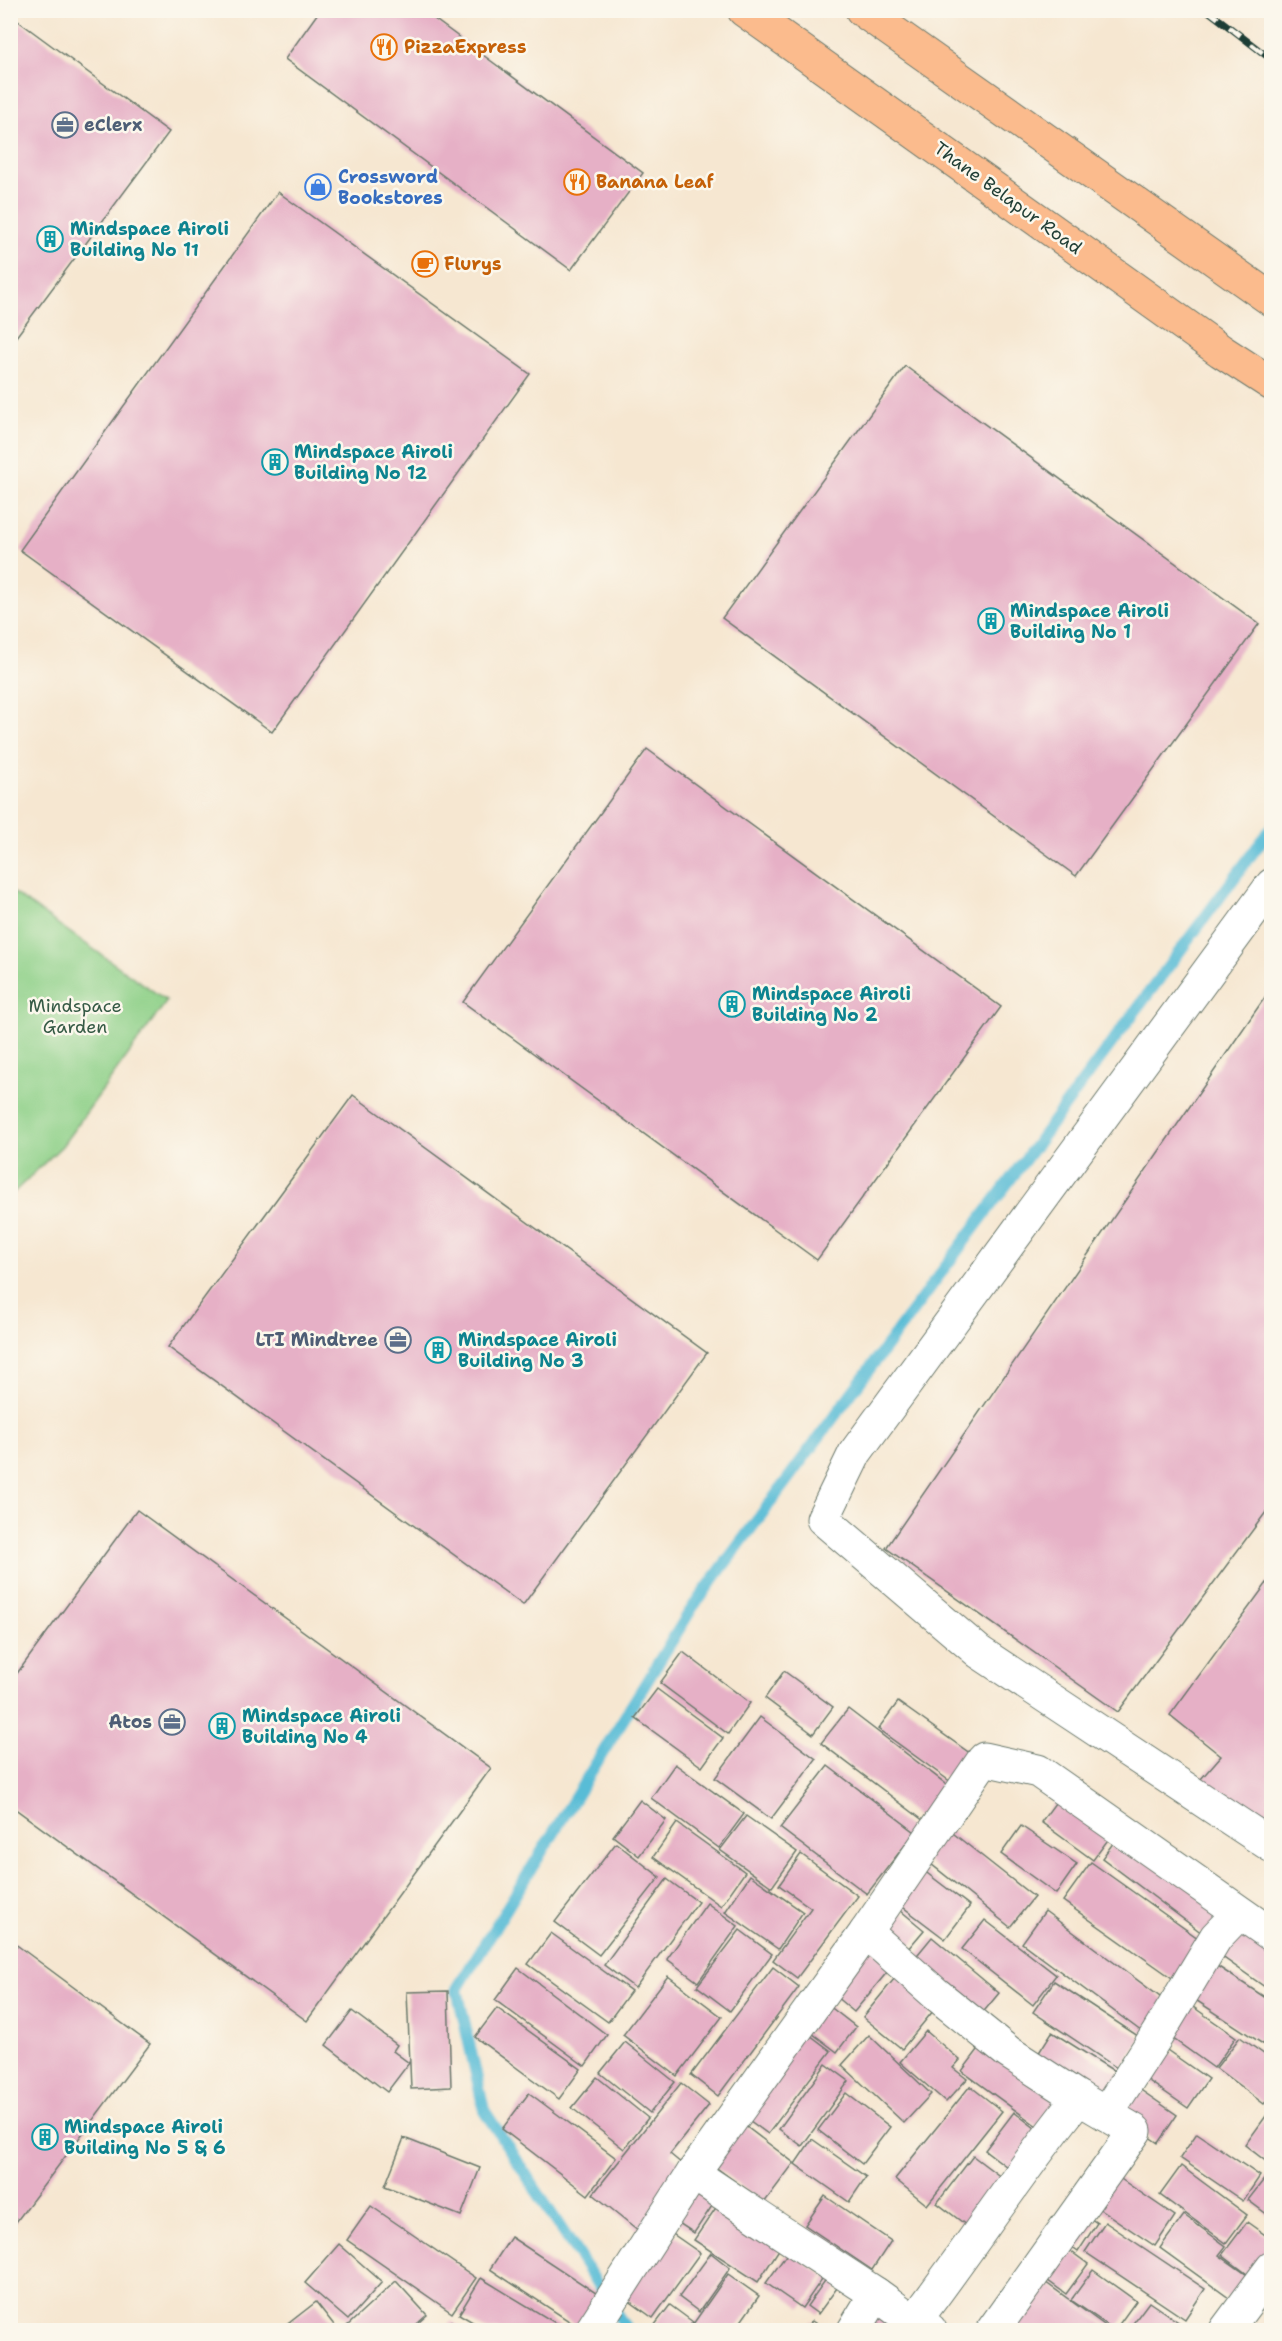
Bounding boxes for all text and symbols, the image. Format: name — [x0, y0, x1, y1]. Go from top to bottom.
restaurant icon: PizzaExpress — [369, 32, 399, 62]
place label: PizzaExpress — [404, 35, 526, 59]
office icon: eClerx — [50, 110, 80, 140]
place label: eClerx — [84, 113, 142, 137]
street label: Thane Belapur Road — [929, 136, 1087, 260]
place label: Crossword Bookstores — [338, 165, 443, 210]
restaurant icon: Banana Leaf — [562, 167, 592, 197]
place label: Banana Leaf — [596, 170, 715, 194]
shop icon: Crossword Bookstores — [303, 172, 333, 202]
place label: Mindspace Airoli Building No 11 — [70, 217, 229, 262]
building icon: Mindspace Airoli Building No 11 — [35, 224, 65, 254]
cafe icon: Flurys — [410, 249, 440, 279]
place label: Flurys — [444, 252, 502, 276]
place label: Mindspace Airoli Building No 12 — [294, 440, 453, 485]
building icon: Mindspace Airoli Building No 12 — [260, 447, 290, 477]
place label: Mindspace Airoli Building No 1 — [1010, 599, 1169, 644]
building icon: Mindspace Airoli Building No 1 — [976, 606, 1006, 636]
place label: Mindspace Airoli Building No 2 — [752, 982, 911, 1027]
building icon: Mindspace Airoli Building No 2 — [717, 989, 747, 1019]
park label: Mindspace Garden — [28, 994, 122, 1039]
office icon: LTI Mindtree — [383, 1325, 413, 1355]
place label: LTI Mindtree — [255, 1328, 378, 1352]
place label: Mindspace Airoli Building No 3 — [458, 1328, 617, 1373]
building icon: Mindspace Airoli Building No 3 — [423, 1335, 453, 1365]
place label: Mindspace Airoli Building No 4 — [242, 1704, 401, 1749]
office icon: Atos — [157, 1707, 187, 1737]
place label: Atos — [108, 1710, 152, 1734]
building icon: Mindspace Airoli Building No 4 — [207, 1711, 237, 1741]
place label: Mindspace Airoli Building No 5 & 6 — [64, 2115, 226, 2160]
building icon: Mindspace Airoli Building No 5 & 6 — [30, 2122, 60, 2152]

